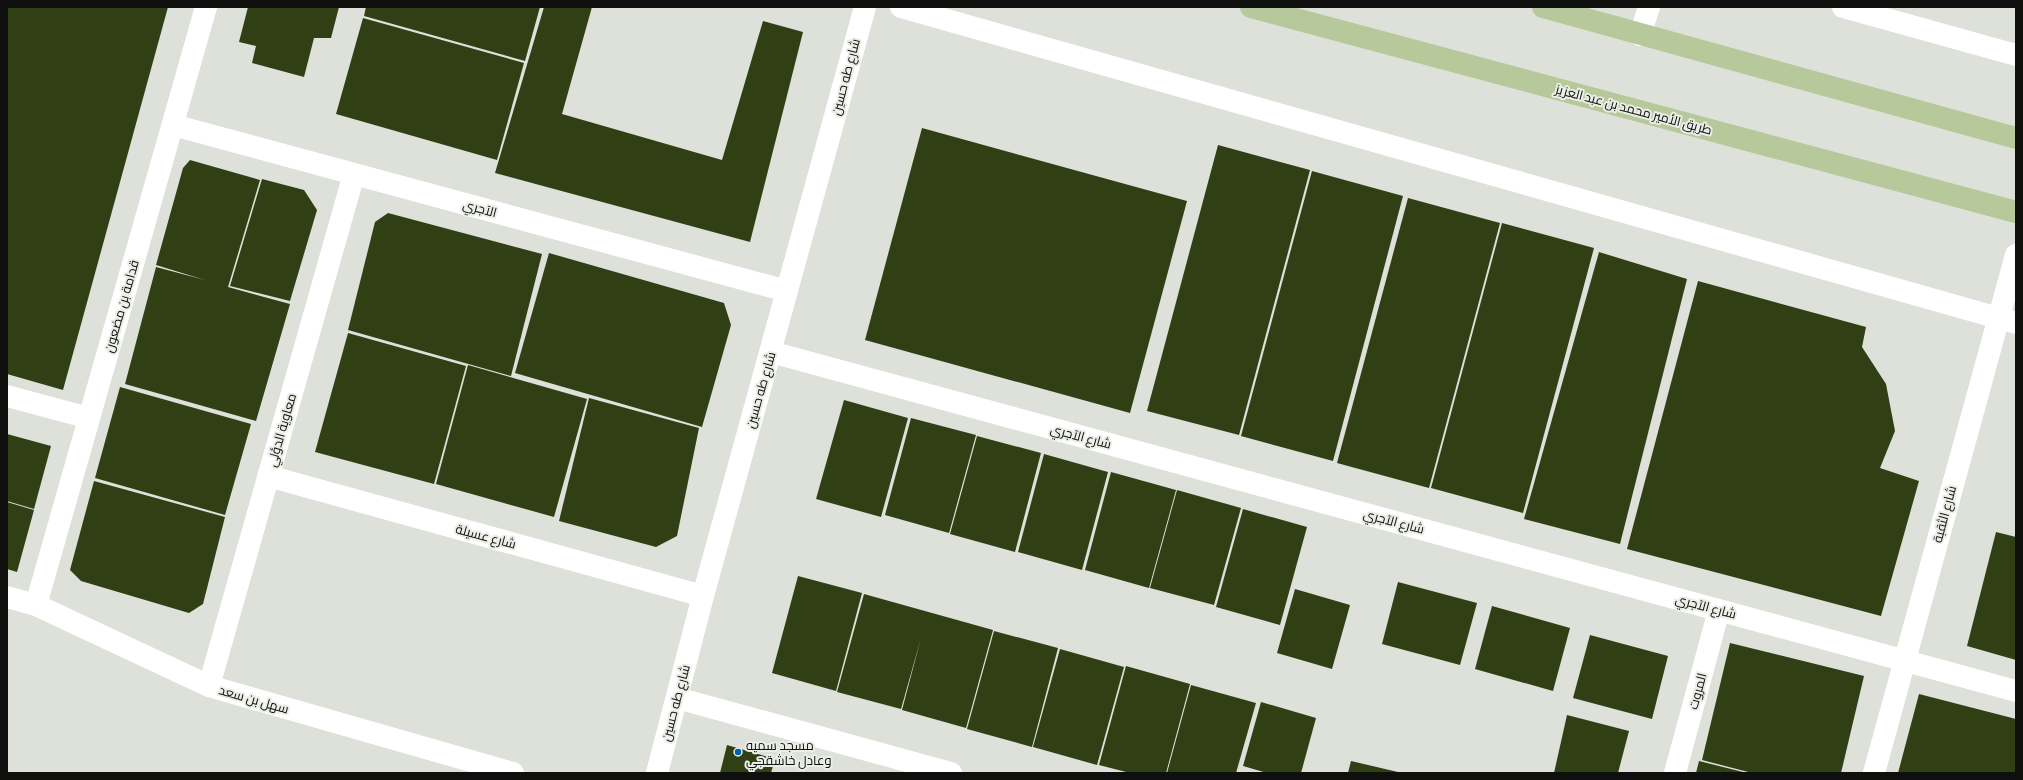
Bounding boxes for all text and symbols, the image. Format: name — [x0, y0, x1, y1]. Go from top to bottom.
street label: شارع طه حسين — [827, 37, 865, 118]
street label: طريق الأمير محمد بن عبد العزيز — [1553, 80, 1714, 140]
street label: الآجري — [460, 196, 499, 223]
street label: قدامة بن مضعون — [100, 258, 144, 355]
street label: شارع طه حسين — [741, 350, 780, 431]
street label: معاوية الدؤلي — [263, 392, 302, 469]
street label: شارع الآجري — [1048, 420, 1113, 455]
street label: شارع الثقبة — [1929, 484, 1961, 545]
street label: شارع الآجري — [1361, 505, 1426, 540]
street label: شارع عسيلة — [453, 520, 518, 554]
street label: شارع الآجري — [1673, 590, 1738, 625]
street label: شارع طه حسين — [657, 663, 695, 744]
street label: المروت — [1684, 671, 1711, 712]
street label: سهل بن سعد — [217, 681, 291, 719]
place label: مسجد سميه وعادل خاشقجي — [746, 737, 832, 771]
marker: مسجد سميه وعادل خاشقجي — [733, 747, 743, 757]

